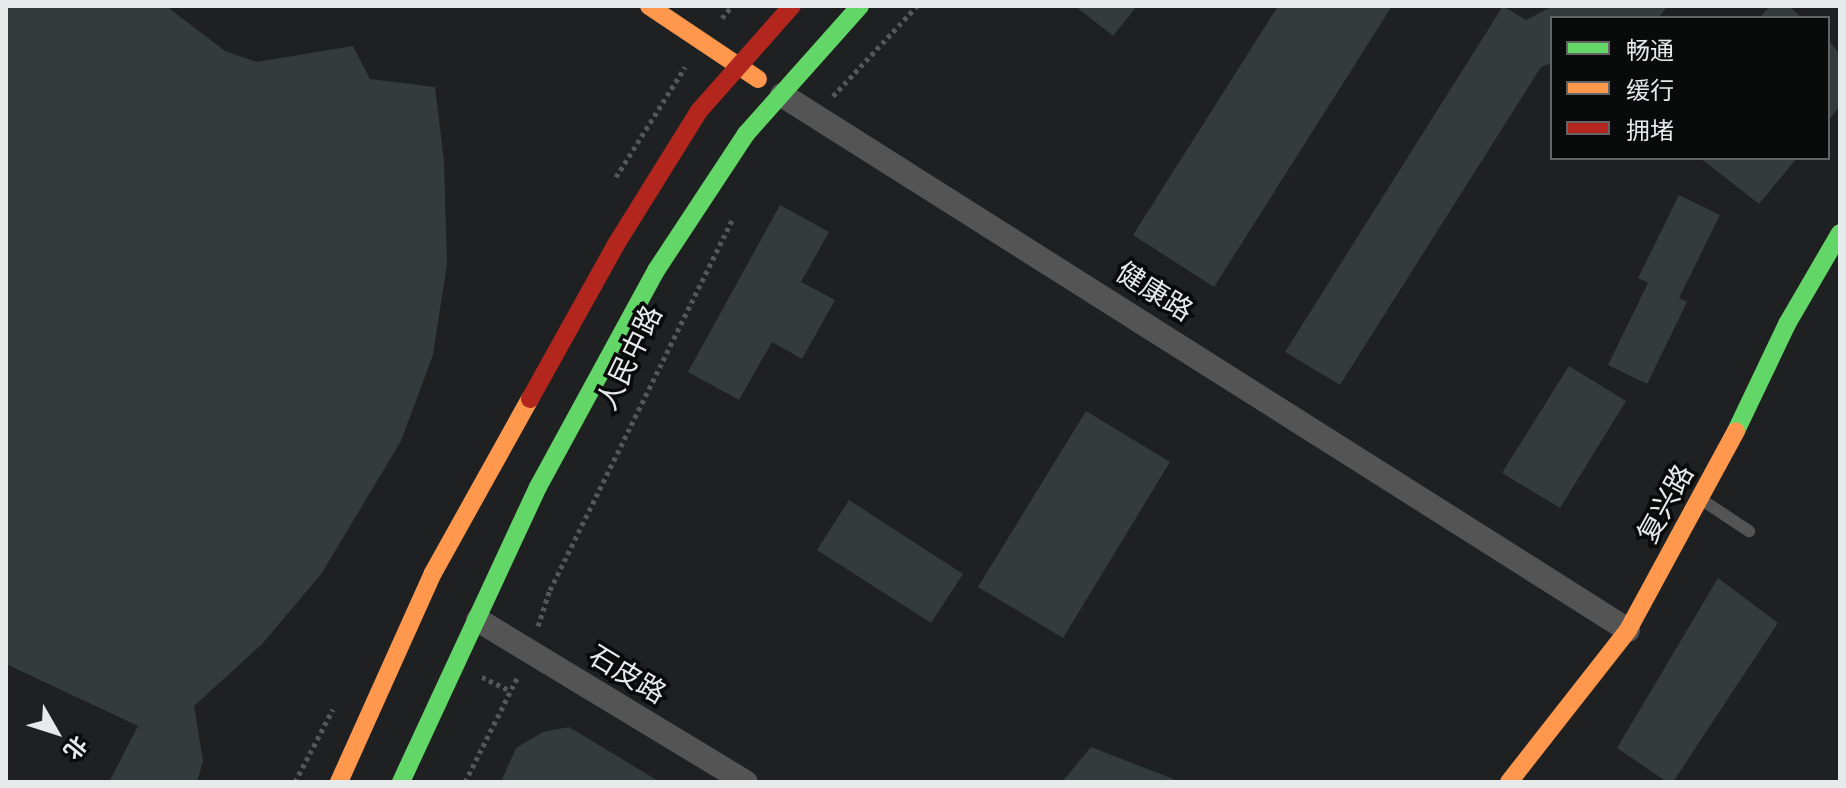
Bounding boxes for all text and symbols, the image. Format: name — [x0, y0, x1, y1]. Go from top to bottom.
legend — [1550, 16, 1830, 160]
text: 畅通 — [1626, 36, 1674, 66]
text: 缓行 — [1626, 76, 1674, 106]
text: 拥堵 — [1626, 116, 1674, 146]
street label: 健康路 — [1109, 255, 1199, 329]
street label: 人民中路 — [590, 300, 670, 416]
street label: 复兴路 — [1631, 459, 1701, 549]
street label: 石皮路 — [582, 639, 672, 711]
north arrow — [16, 692, 96, 772]
text: 北 — [58, 730, 92, 764]

